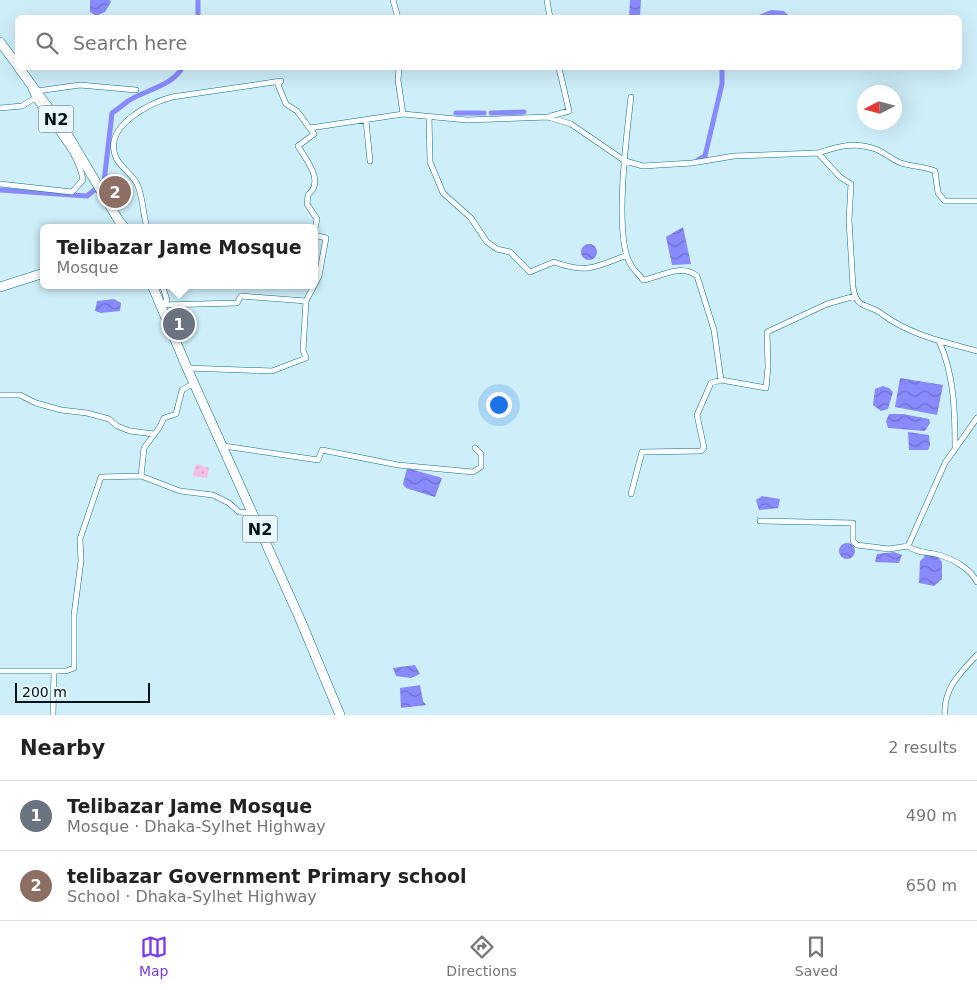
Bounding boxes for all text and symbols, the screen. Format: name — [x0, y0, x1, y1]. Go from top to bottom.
search box — [15, 15, 962, 70]
icon: search — [33, 29, 61, 57]
text: Search here — [73, 32, 187, 54]
north arrow — [857, 85, 902, 130]
road number: N2 — [38, 106, 74, 132]
pin: 2 — [99, 173, 131, 211]
popup — [40, 224, 318, 289]
text: Telibazar Jame Mosque — [56, 236, 302, 258]
text: Mosque — [56, 258, 119, 277]
pin: 1 — [163, 305, 195, 343]
your location — [486, 392, 512, 418]
road number: N2 — [242, 516, 278, 542]
scale bar — [15, 680, 150, 703]
text: 200 m — [22, 684, 67, 700]
text: Nearby — [20, 736, 105, 760]
text: 2 results — [888, 738, 957, 757]
text: Telibazar Jame Mosque — [67, 795, 312, 817]
text: 1 — [30, 806, 42, 825]
text: 490 m — [906, 806, 957, 825]
text: Mosque · Dhaka-Sylhet Highway — [67, 817, 326, 836]
text: telibazar Government Primary school — [67, 865, 467, 887]
text: 2 — [30, 876, 42, 895]
text: 650 m — [906, 876, 957, 895]
text: School · Dhaka-Sylhet Highway — [67, 887, 317, 906]
tab: Map — [139, 933, 168, 979]
tab: Directions — [446, 933, 517, 979]
tab: Saved — [795, 933, 838, 979]

